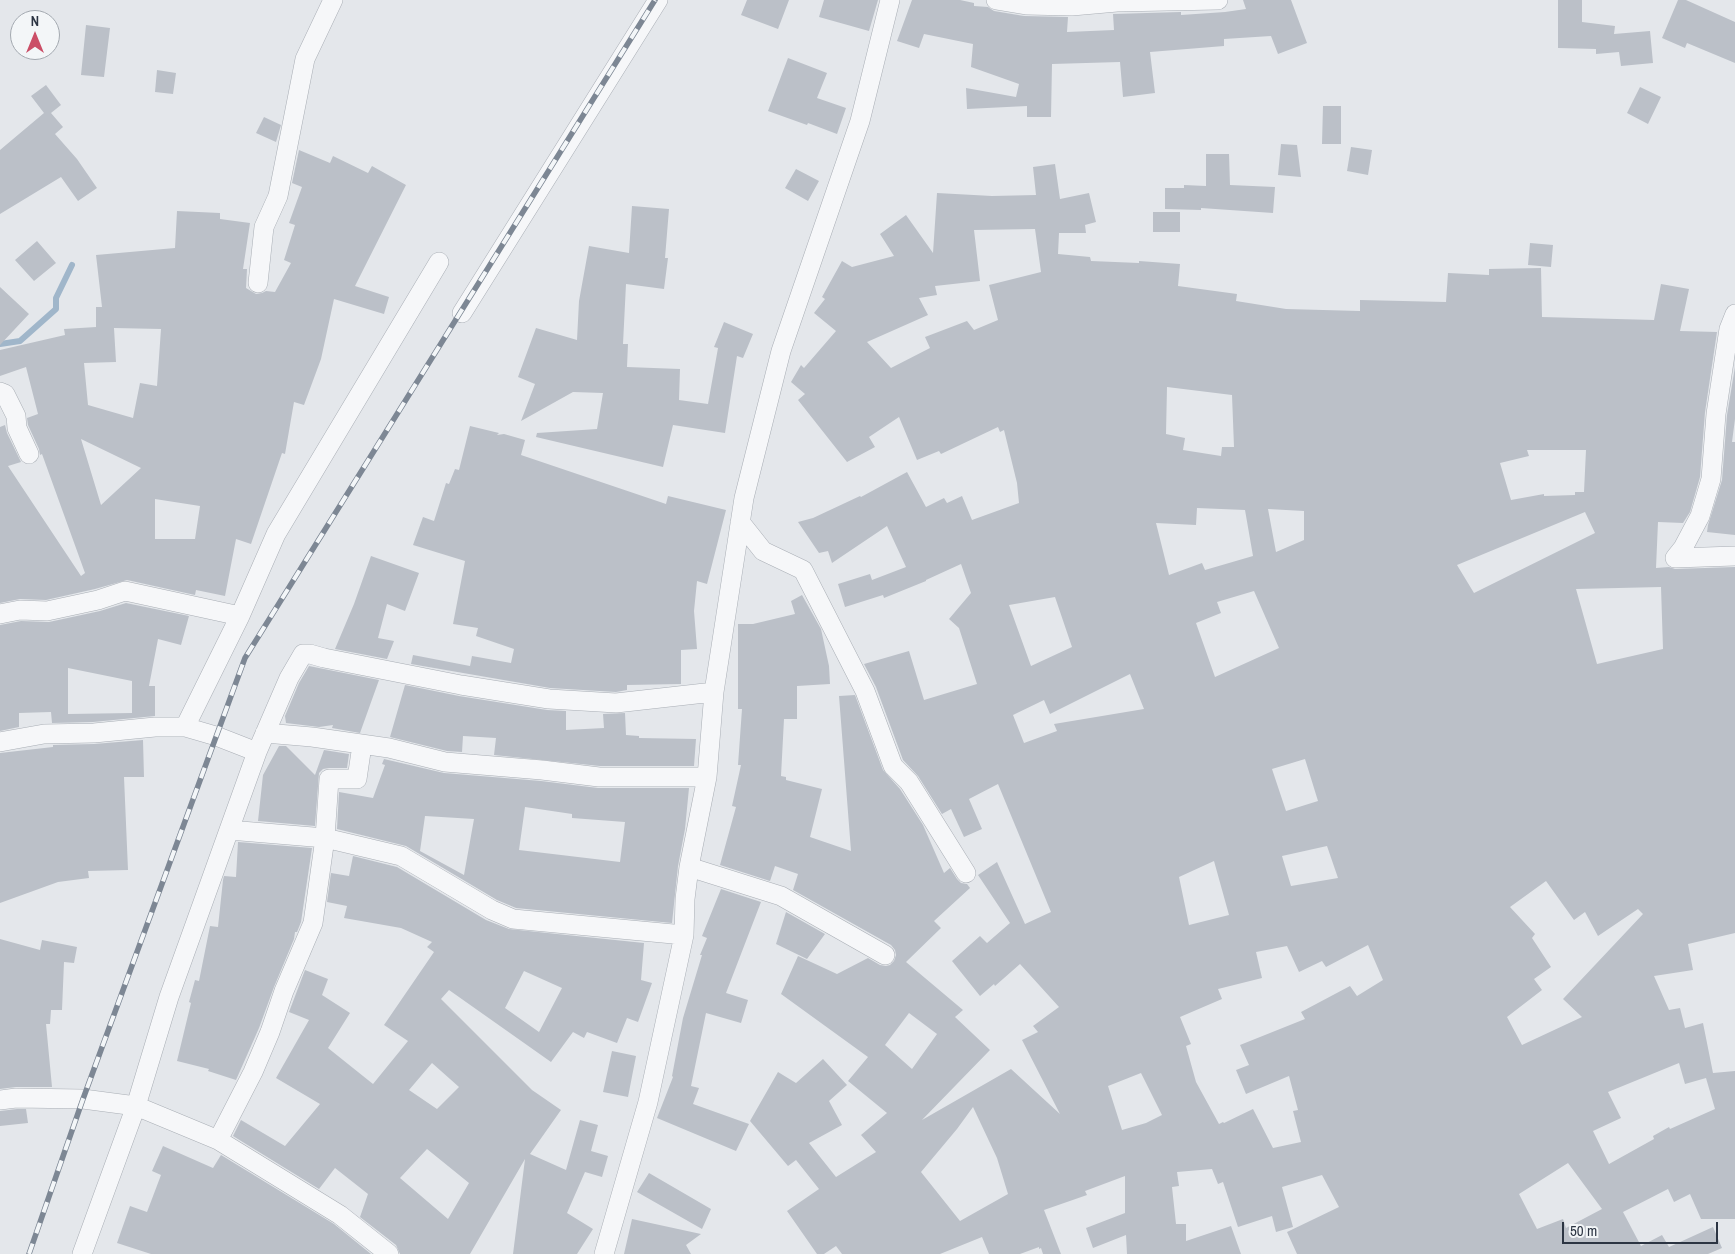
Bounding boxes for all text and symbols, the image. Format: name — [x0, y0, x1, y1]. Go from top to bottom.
north arrow — [10, 10, 60, 60]
text: N — [31, 12, 39, 30]
scale bar — [1565, 1212, 1721, 1244]
text: 50 m — [1570, 1220, 1597, 1241]

